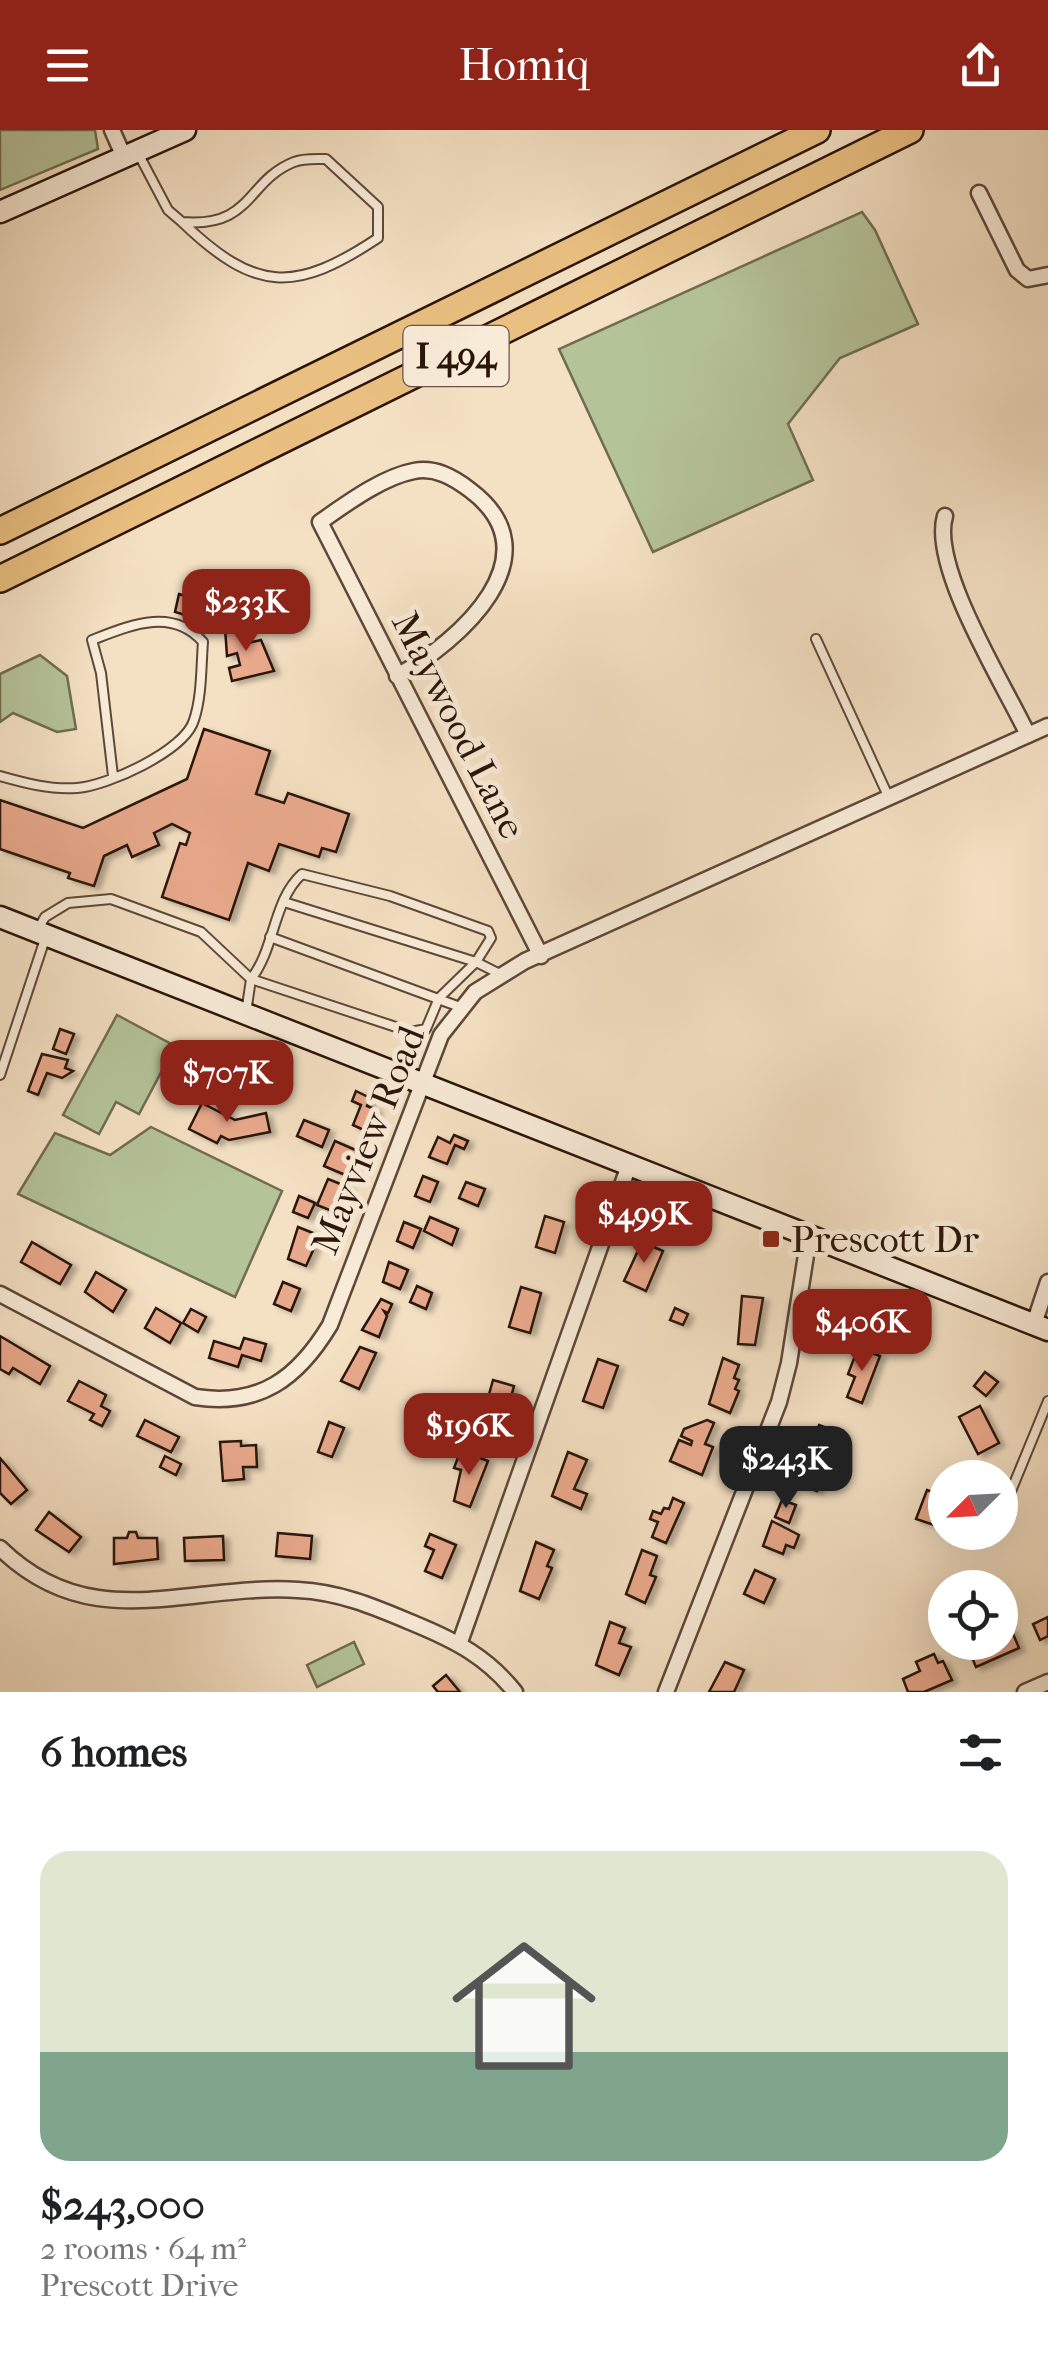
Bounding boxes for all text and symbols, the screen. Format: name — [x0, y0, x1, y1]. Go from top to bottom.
icon: menu — [40, 38, 95, 93]
icon: share — [953, 38, 1008, 93]
text: Homiq — [458, 39, 590, 92]
road number: I 494 — [404, 326, 508, 386]
pin: $233K — [176, 569, 316, 654]
text: $233K — [204, 583, 288, 620]
street label: Maywood Lane — [382, 604, 535, 846]
street label: Mayview Road — [302, 1020, 435, 1261]
pin: $707K — [157, 1040, 297, 1125]
text: $707K — [182, 1054, 272, 1091]
pin: $499K — [574, 1181, 714, 1266]
text: $499K — [597, 1195, 691, 1232]
place label: Prescott Dr — [791, 1217, 980, 1262]
marker: Prescott Dr — [760, 1228, 782, 1250]
pin: $406K — [792, 1289, 932, 1374]
text: $406K — [815, 1303, 909, 1340]
pin: $196K — [399, 1393, 539, 1478]
text: $196K — [426, 1407, 512, 1444]
pin: $243K — [716, 1426, 856, 1511]
text: $243K — [741, 1440, 831, 1477]
north arrow — [928, 1460, 1018, 1550]
map controls — [928, 1460, 1018, 1660]
button: locate — [928, 1570, 1018, 1660]
icon: filters — [953, 1725, 1008, 1780]
text: 6 homes — [40, 1728, 187, 1777]
icon: home — [434, 1916, 614, 2096]
text: $243,000 — [40, 2181, 205, 2230]
text: 2 rooms · 64 m² — [40, 2230, 246, 2267]
text: Prescott Drive — [40, 2267, 238, 2304]

